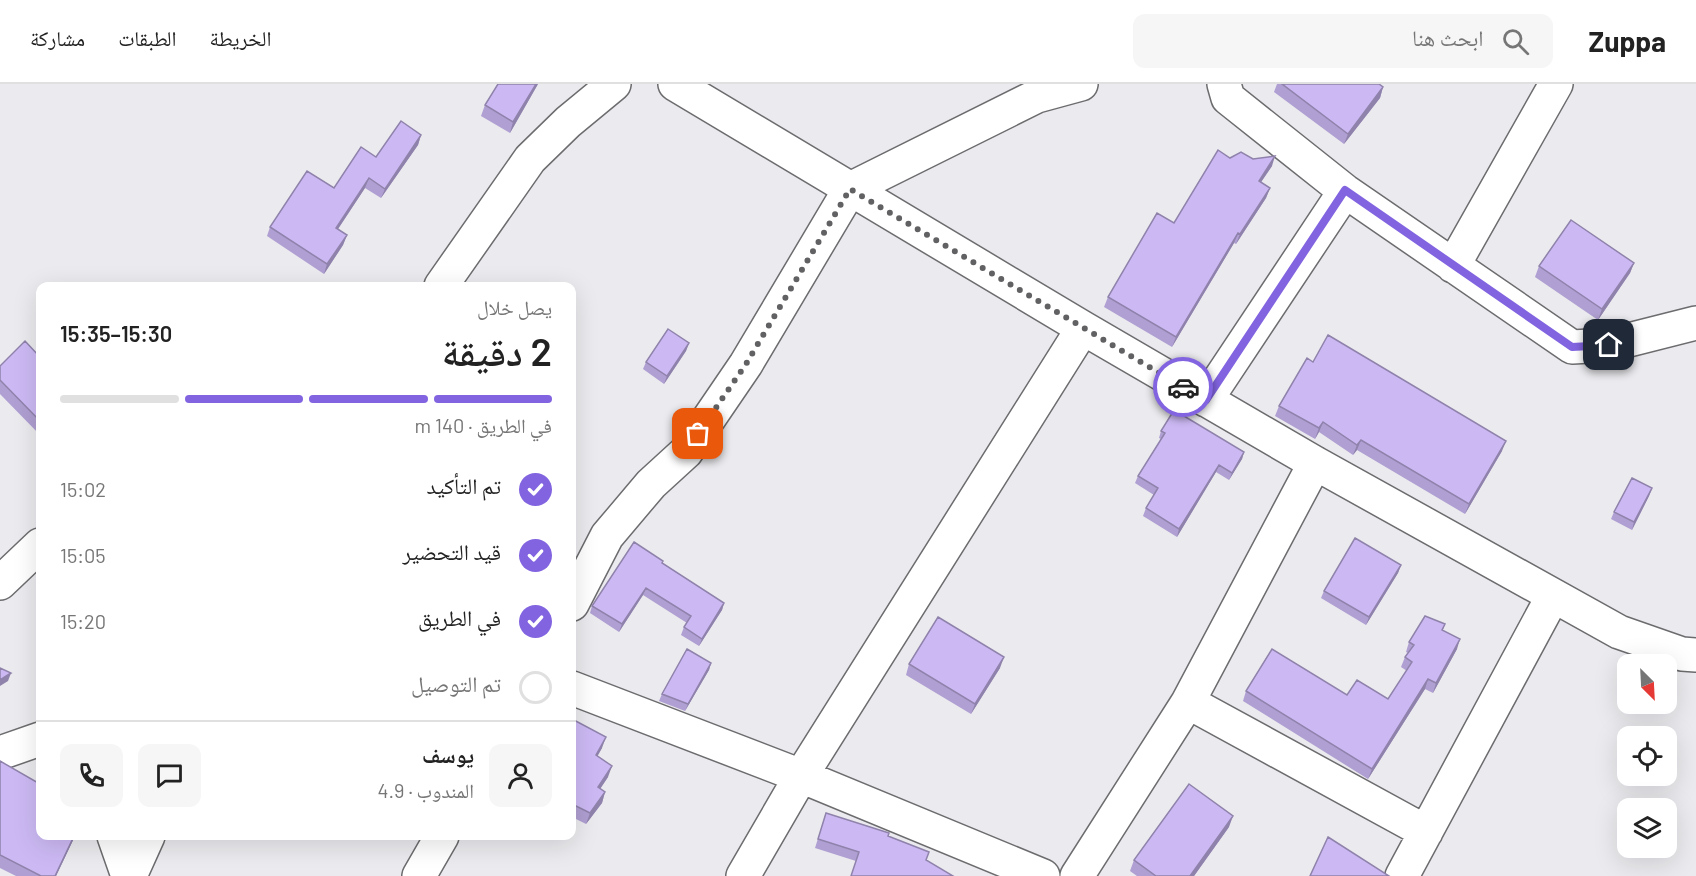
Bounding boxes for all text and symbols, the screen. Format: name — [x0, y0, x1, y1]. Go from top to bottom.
search box — [1133, 14, 1553, 68]
text: ابحث هنا — [1412, 24, 1484, 50]
text: Zuppa — [1589, 24, 1666, 58]
text: مشاركة — [30, 25, 85, 50]
text: الطبقات — [118, 25, 177, 50]
text: الخريطة — [210, 25, 271, 50]
icon: search — [1499, 25, 1532, 58]
text: يصل خلال — [477, 295, 552, 319]
pin — [1583, 319, 1634, 370]
text: 15:30–15:35 — [60, 320, 172, 346]
text: 2 دقيقة — [442, 327, 552, 374]
icon: home — [1592, 328, 1625, 361]
courier — [1153, 357, 1213, 417]
icon: car — [1167, 371, 1200, 404]
pin — [672, 408, 723, 459]
text: في الطريق · 140 m — [414, 413, 552, 437]
icon: bag — [681, 417, 714, 450]
text: تم التأكيد — [427, 472, 501, 498]
icon: check — [519, 473, 552, 506]
text: 15:02 — [60, 477, 106, 501]
text: قيد التحضير — [403, 538, 501, 564]
icon: check — [519, 539, 552, 572]
text: 15:05 — [60, 543, 106, 567]
text: في الطريق — [418, 604, 501, 630]
icon: check — [519, 605, 552, 638]
text: 15:20 — [60, 609, 106, 633]
north arrow — [1617, 654, 1677, 714]
map controls — [1617, 654, 1677, 858]
text: تم التوصيل — [411, 670, 501, 696]
button: locate — [1617, 726, 1677, 786]
text: يوسف — [422, 741, 474, 767]
button: phone — [60, 744, 123, 807]
button: chat — [138, 744, 201, 807]
button: person — [489, 744, 552, 807]
text: المندوب · 4.9 — [377, 778, 474, 802]
button: layers — [1617, 798, 1677, 858]

